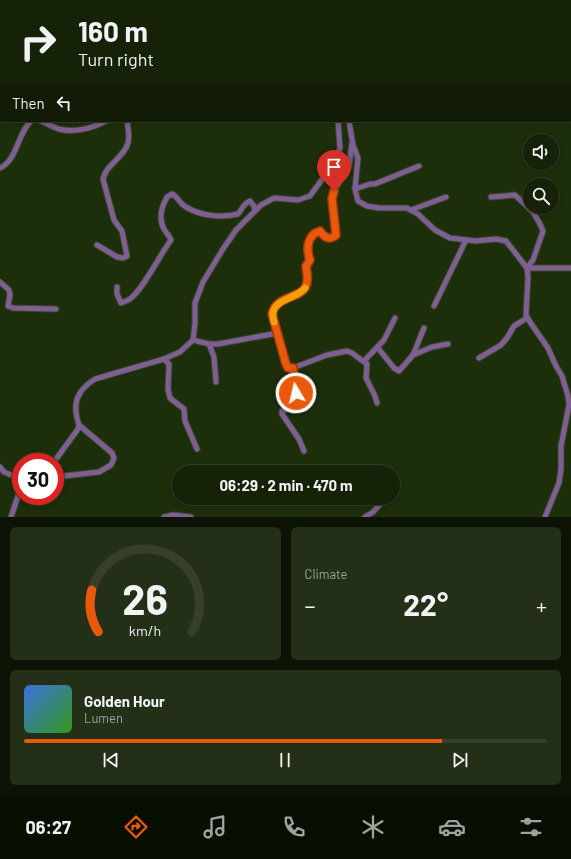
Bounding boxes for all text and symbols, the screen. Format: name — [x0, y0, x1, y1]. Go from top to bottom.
text: 160 m — [78, 14, 148, 48]
icon: right — [12, 16, 64, 68]
text: Turn right — [78, 48, 154, 70]
icon: left — [53, 92, 75, 114]
text: Then — [12, 94, 45, 112]
map controls — [523, 134, 559, 214]
button: sound — [523, 134, 559, 170]
pin — [317, 150, 351, 191]
icon: arrive — [323, 156, 345, 178]
button: search — [523, 178, 559, 214]
position arrow — [275, 372, 317, 414]
speed limit sign: 30 — [12, 453, 64, 505]
text: 06:29 · 2 min · 470 m — [220, 476, 352, 494]
text: Climate — [305, 566, 348, 582]
text: 26 — [122, 572, 168, 622]
text: 22° — [403, 586, 448, 622]
text: − — [305, 592, 316, 618]
text: + — [536, 592, 547, 618]
text: km/h — [129, 621, 161, 638]
text: Golden Hour — [84, 692, 165, 710]
text: Lumen — [84, 710, 123, 726]
icon: previous — [100, 749, 122, 771]
icon: pause — [274, 749, 296, 771]
icon: next — [449, 749, 471, 771]
icon: directions — [122, 813, 150, 841]
icon: music — [201, 813, 229, 841]
icon: phone — [280, 813, 308, 841]
icon: climate — [359, 813, 387, 841]
icon: car — [438, 813, 466, 841]
icon: filters — [517, 813, 545, 841]
text: 06:27 — [26, 816, 71, 838]

